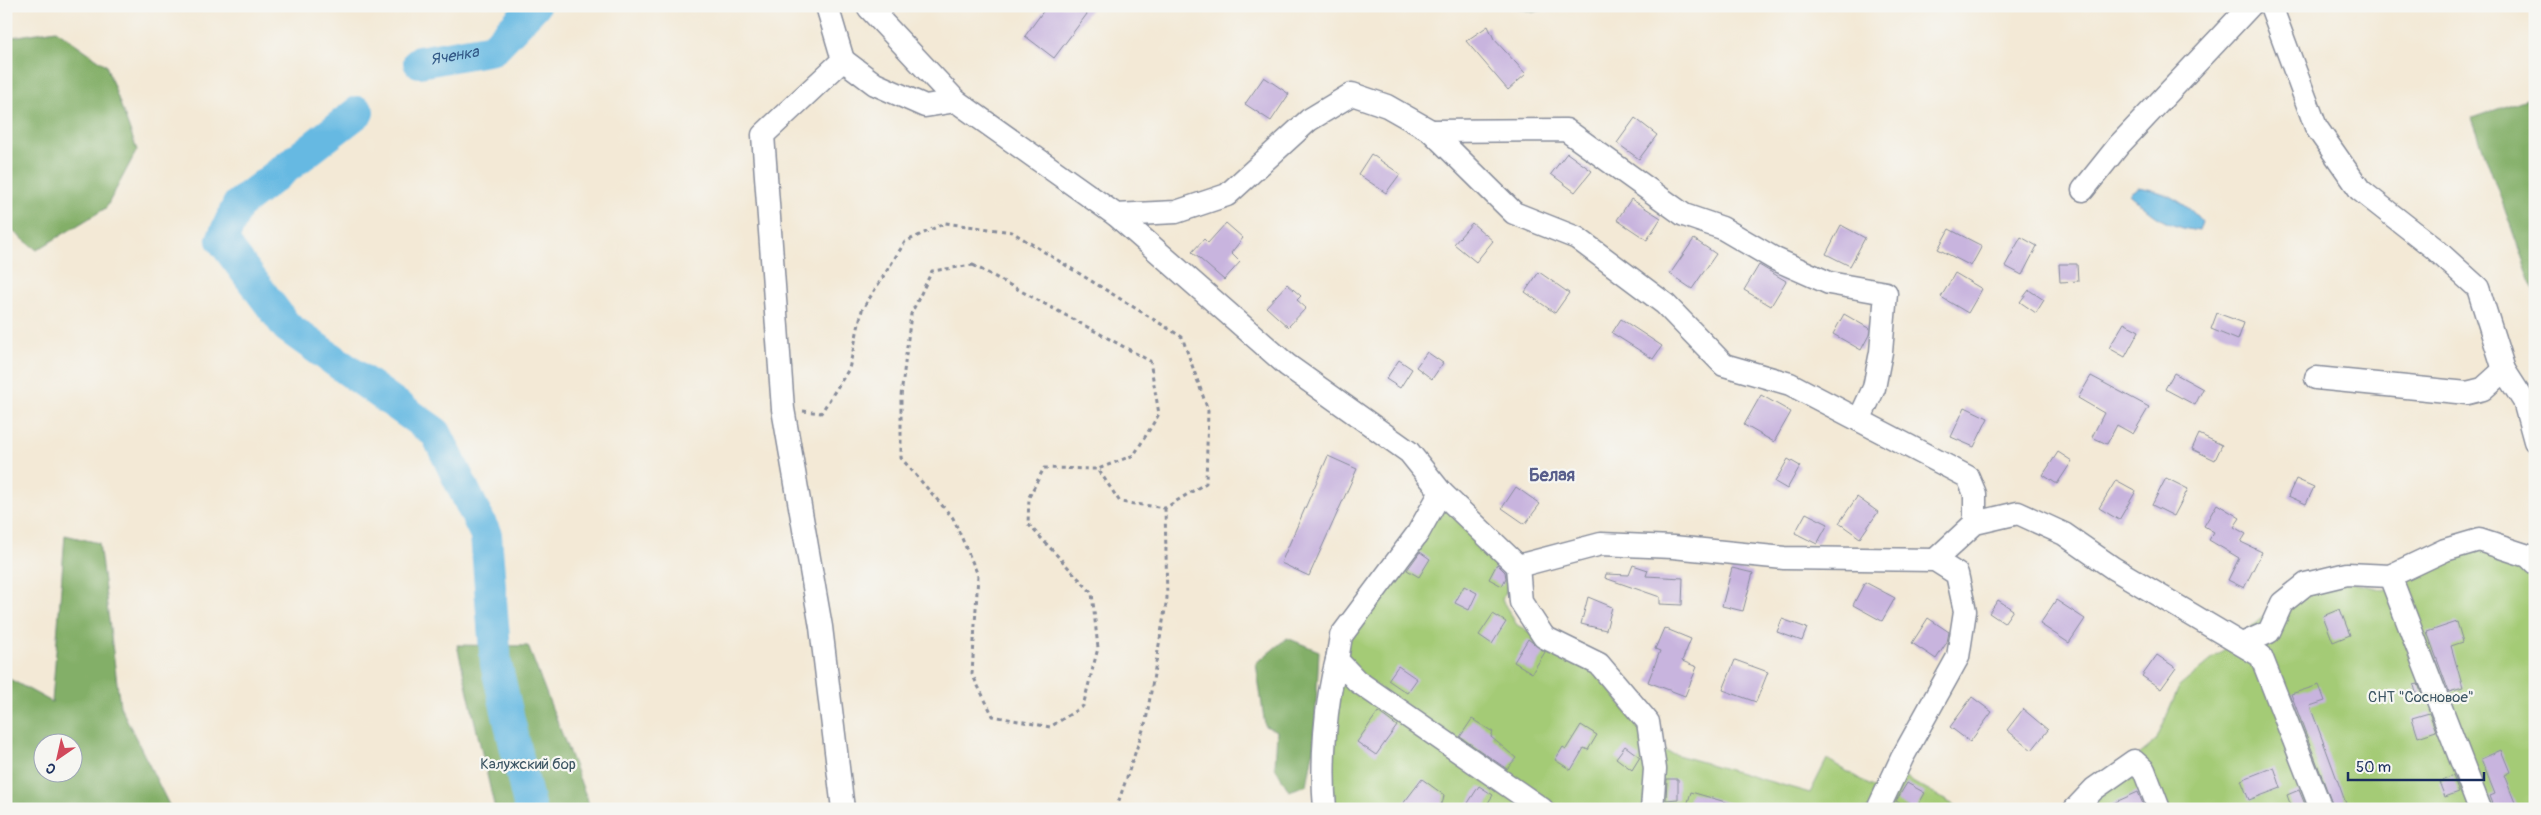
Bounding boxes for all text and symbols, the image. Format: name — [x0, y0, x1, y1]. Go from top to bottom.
water label: Яченка — [429, 41, 482, 70]
district label: Белая — [1529, 464, 1575, 487]
park label: СНТ "Сосновое" — [2368, 688, 2474, 707]
north arrow — [32, 732, 82, 782]
scale bar — [2348, 750, 2485, 782]
park label: Калужский бор — [480, 755, 576, 774]
text: 50 m — [2356, 758, 2391, 777]
text: С — [42, 759, 59, 778]

